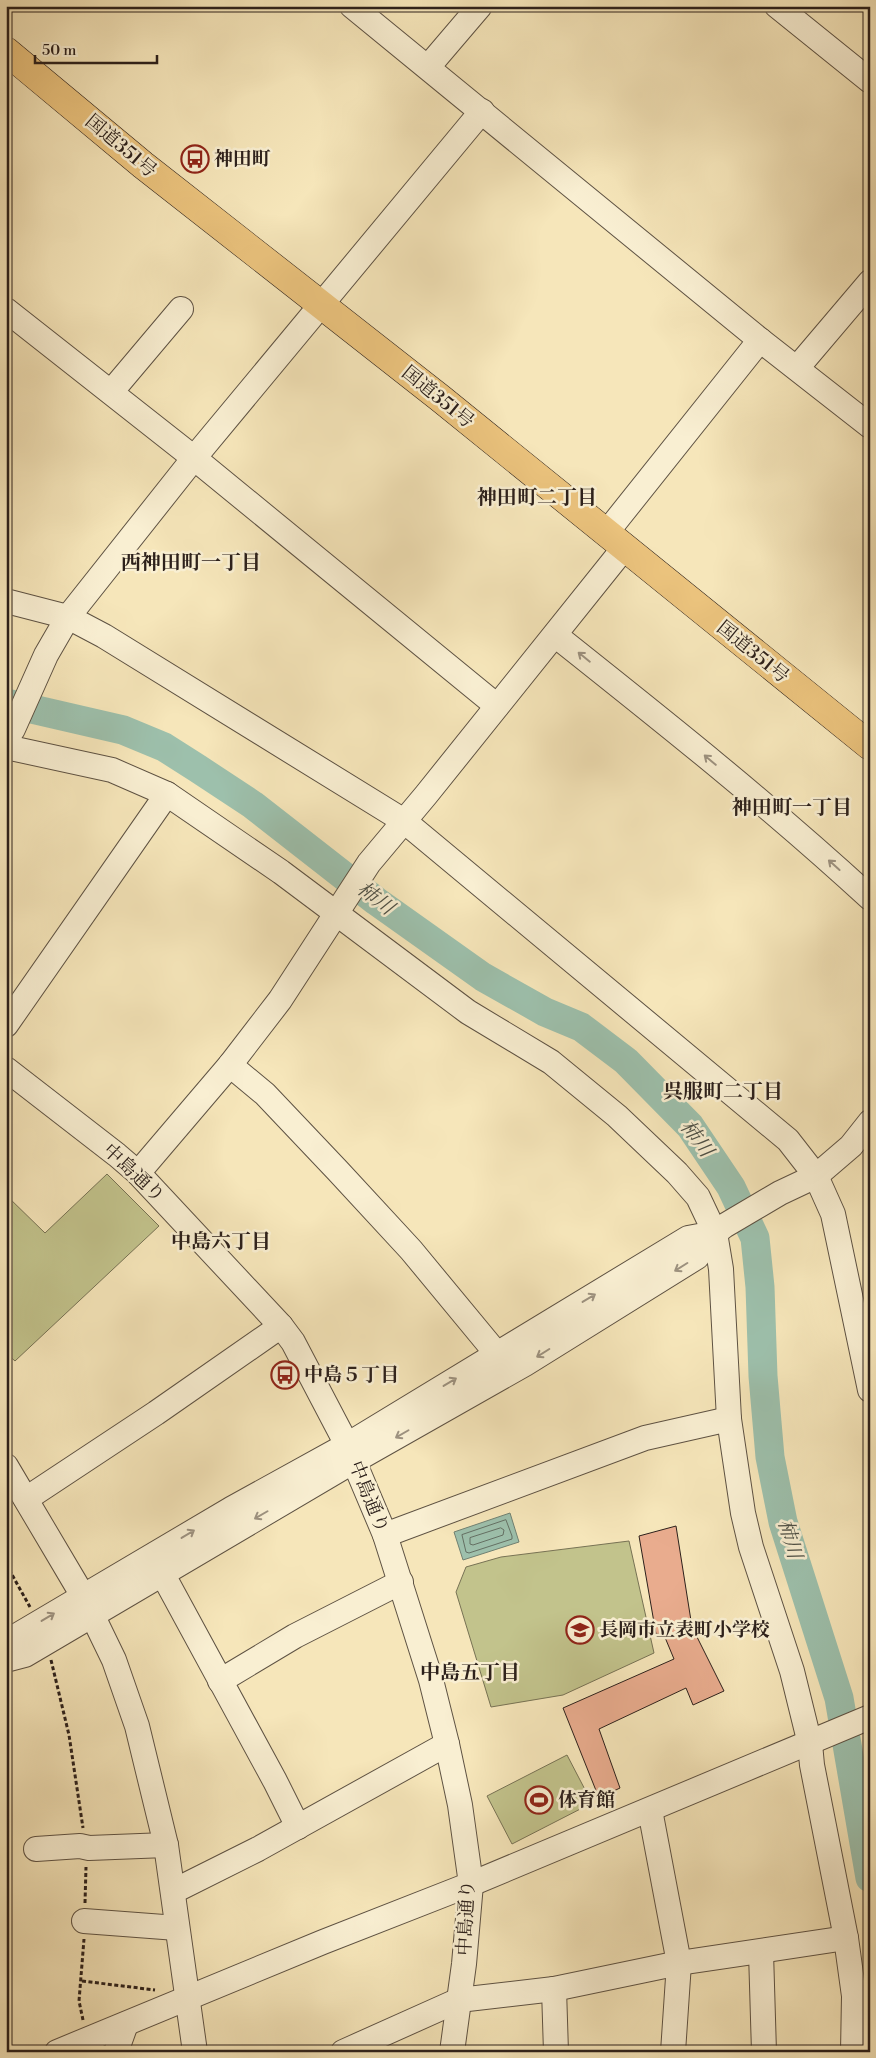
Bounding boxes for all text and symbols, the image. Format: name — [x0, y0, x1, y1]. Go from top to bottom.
scale bar — [35, 32, 158, 64]
text: 50 m — [42, 41, 76, 60]
street label: 国道351号 — [80, 109, 162, 183]
bus stop icon: 神田町 — [180, 144, 210, 174]
place label: 神田町 — [214, 147, 271, 171]
street label: 国道351号 — [397, 361, 479, 433]
district label: 神田町二丁目 — [477, 486, 597, 511]
district label: 西神田町一丁目 — [121, 551, 261, 576]
street label: 国道351号 — [712, 616, 794, 688]
one-way arrow — [577, 652, 590, 663]
one-way arrow — [704, 754, 717, 765]
district label: 神田町一丁目 — [732, 796, 852, 821]
one-way arrow — [827, 859, 840, 871]
water label: 柿川 — [352, 877, 400, 922]
district label: 呉服町二丁目 — [663, 1080, 783, 1105]
water label: 柿川 — [674, 1116, 719, 1164]
street label: 中島通り — [98, 1138, 170, 1208]
district label: 中島六丁目 — [171, 1230, 271, 1255]
one-way arrow — [674, 1262, 688, 1272]
one-way arrow — [581, 1293, 595, 1303]
one-way arrow — [537, 1348, 551, 1358]
bus stop icon: 中島５丁目 — [270, 1360, 300, 1390]
place label: 中島５丁目 — [304, 1363, 399, 1387]
one-way arrow — [442, 1377, 456, 1387]
one-way arrow — [395, 1429, 410, 1439]
street label: 中島通り — [344, 1457, 394, 1537]
one-way arrow — [254, 1510, 269, 1520]
water label: 柿川 — [771, 1516, 807, 1564]
one-way arrow — [181, 1529, 195, 1539]
one-way arrow — [41, 1612, 55, 1622]
school or university icon: 長岡市立表町小学校 — [565, 1615, 595, 1645]
place label: 長岡市立表町小学校 — [599, 1618, 770, 1642]
district label: 中島五丁目 — [420, 1661, 520, 1686]
sports icon: 体育館 — [524, 1785, 554, 1815]
place label: 体育館 — [558, 1788, 615, 1812]
street label: 中島通り — [452, 1879, 480, 1957]

